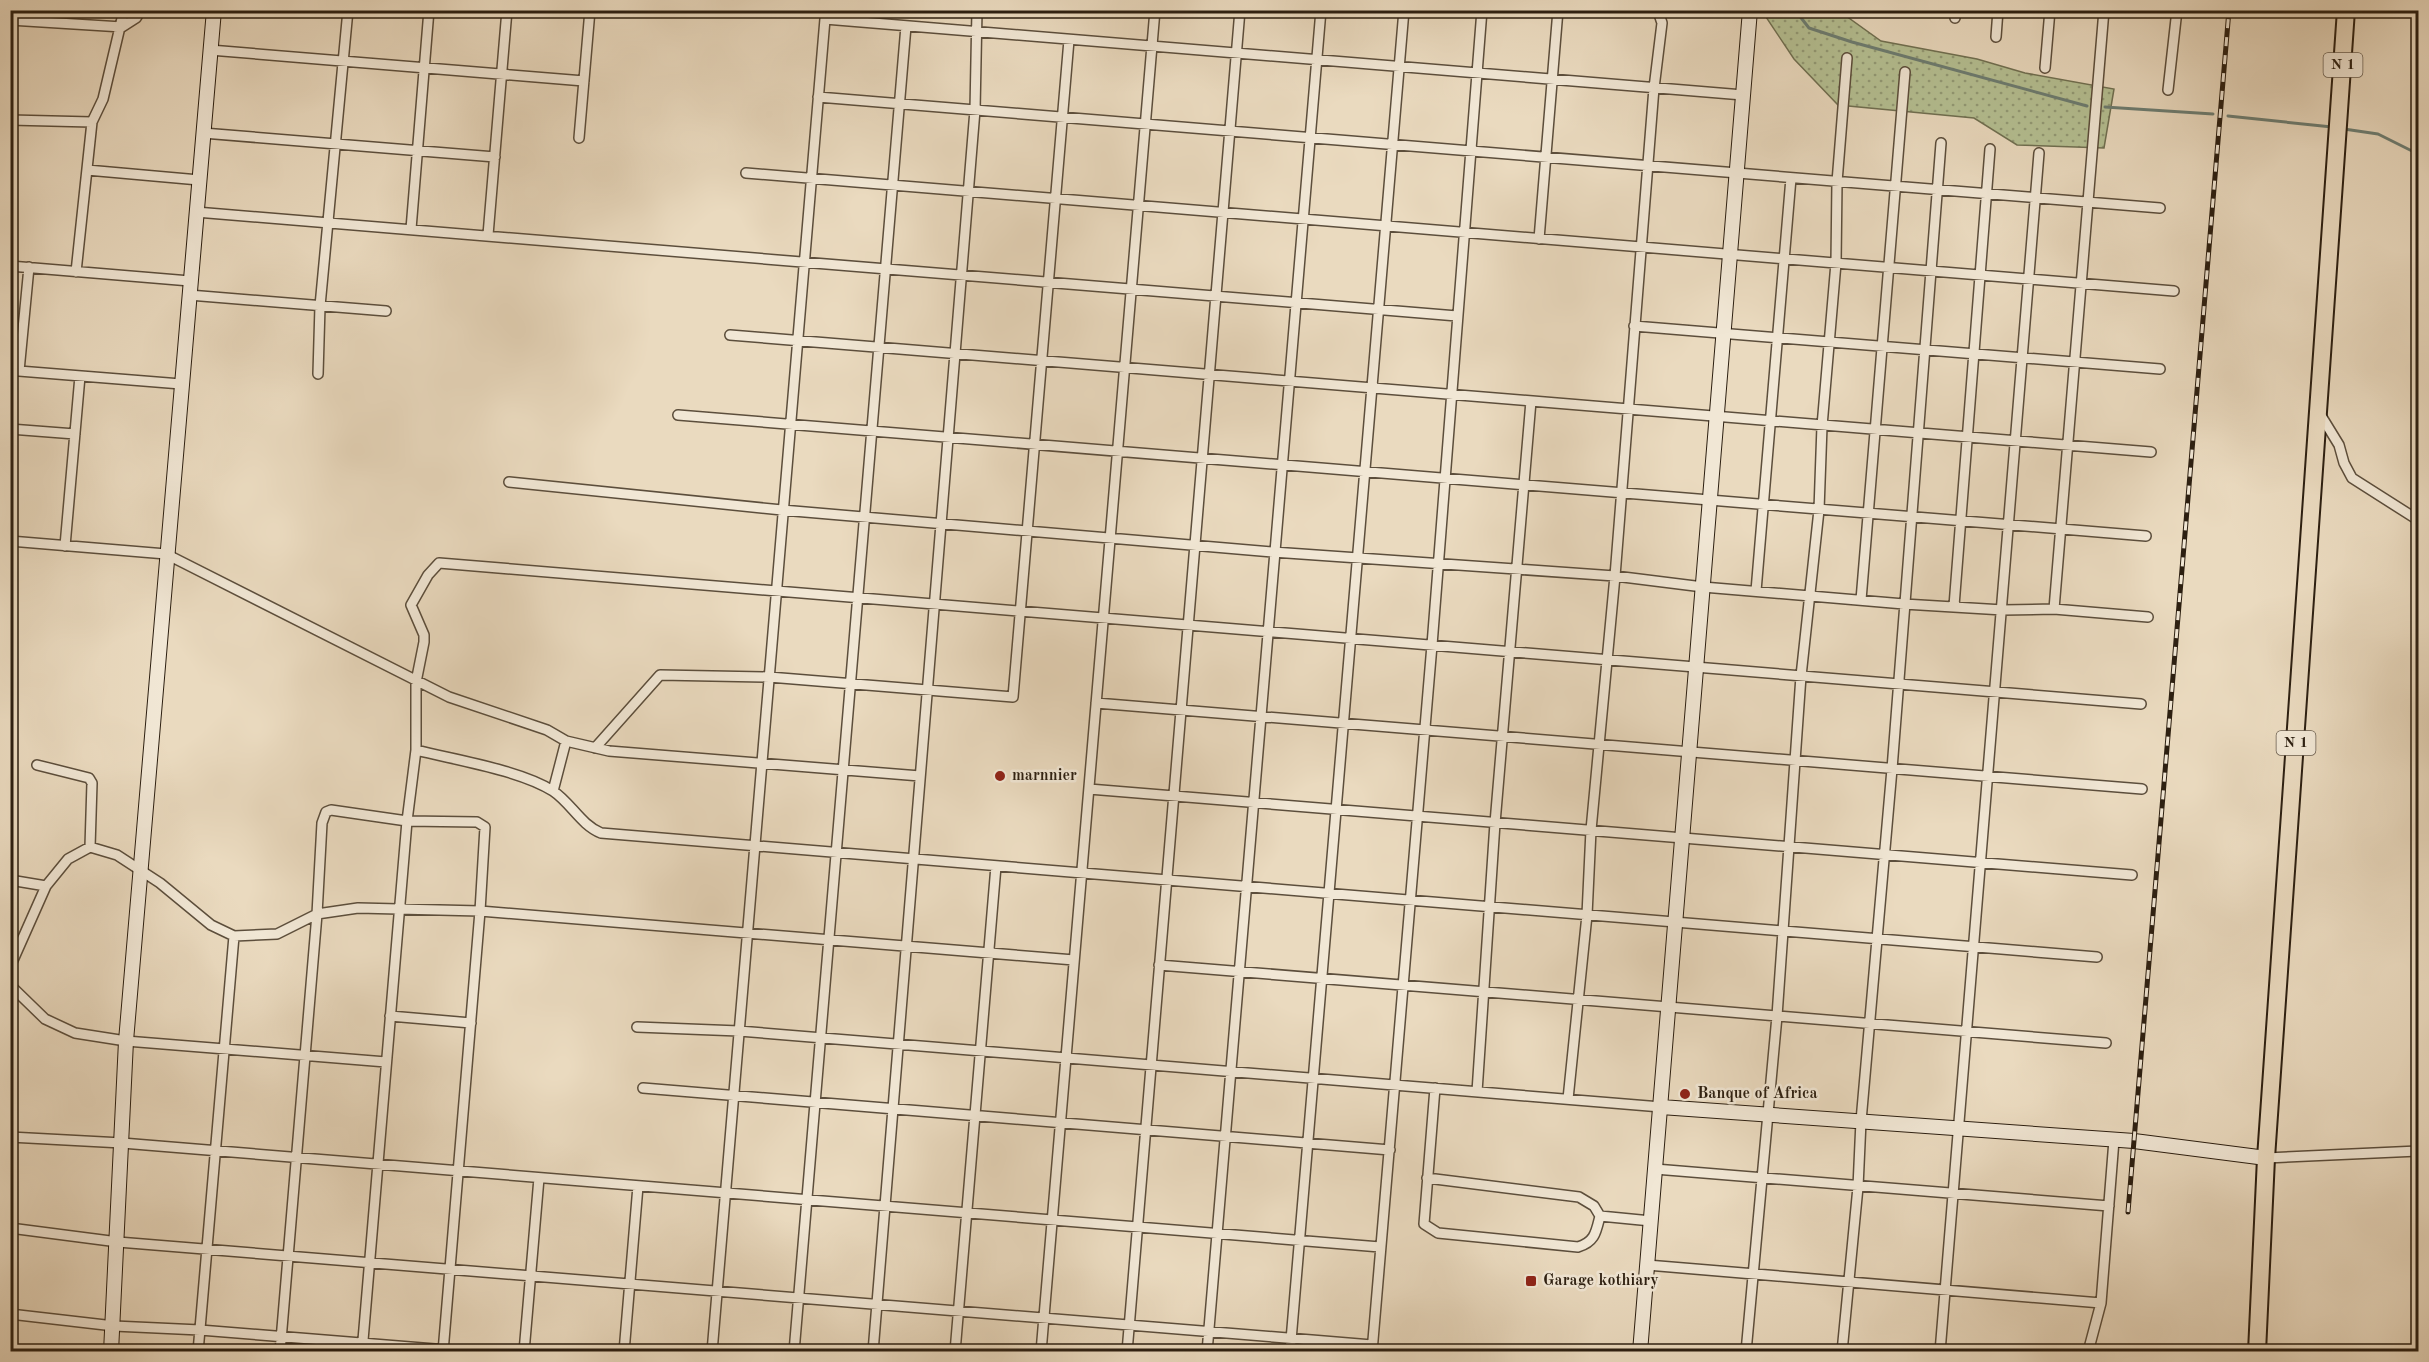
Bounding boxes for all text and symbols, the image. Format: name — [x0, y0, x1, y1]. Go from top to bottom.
road number: N 1 — [2324, 53, 2362, 77]
road number: N 1 — [2276, 731, 2316, 755]
place label: marnnier — [1012, 768, 1077, 784]
marker: marnnier — [993, 769, 1007, 783]
place label: Banque of Africa — [1697, 1086, 1818, 1102]
marker: Banque of Africa — [1678, 1087, 1692, 1101]
place label: Garage kothiary — [1543, 1273, 1659, 1289]
marker: Garage kothiary — [1524, 1274, 1538, 1288]

